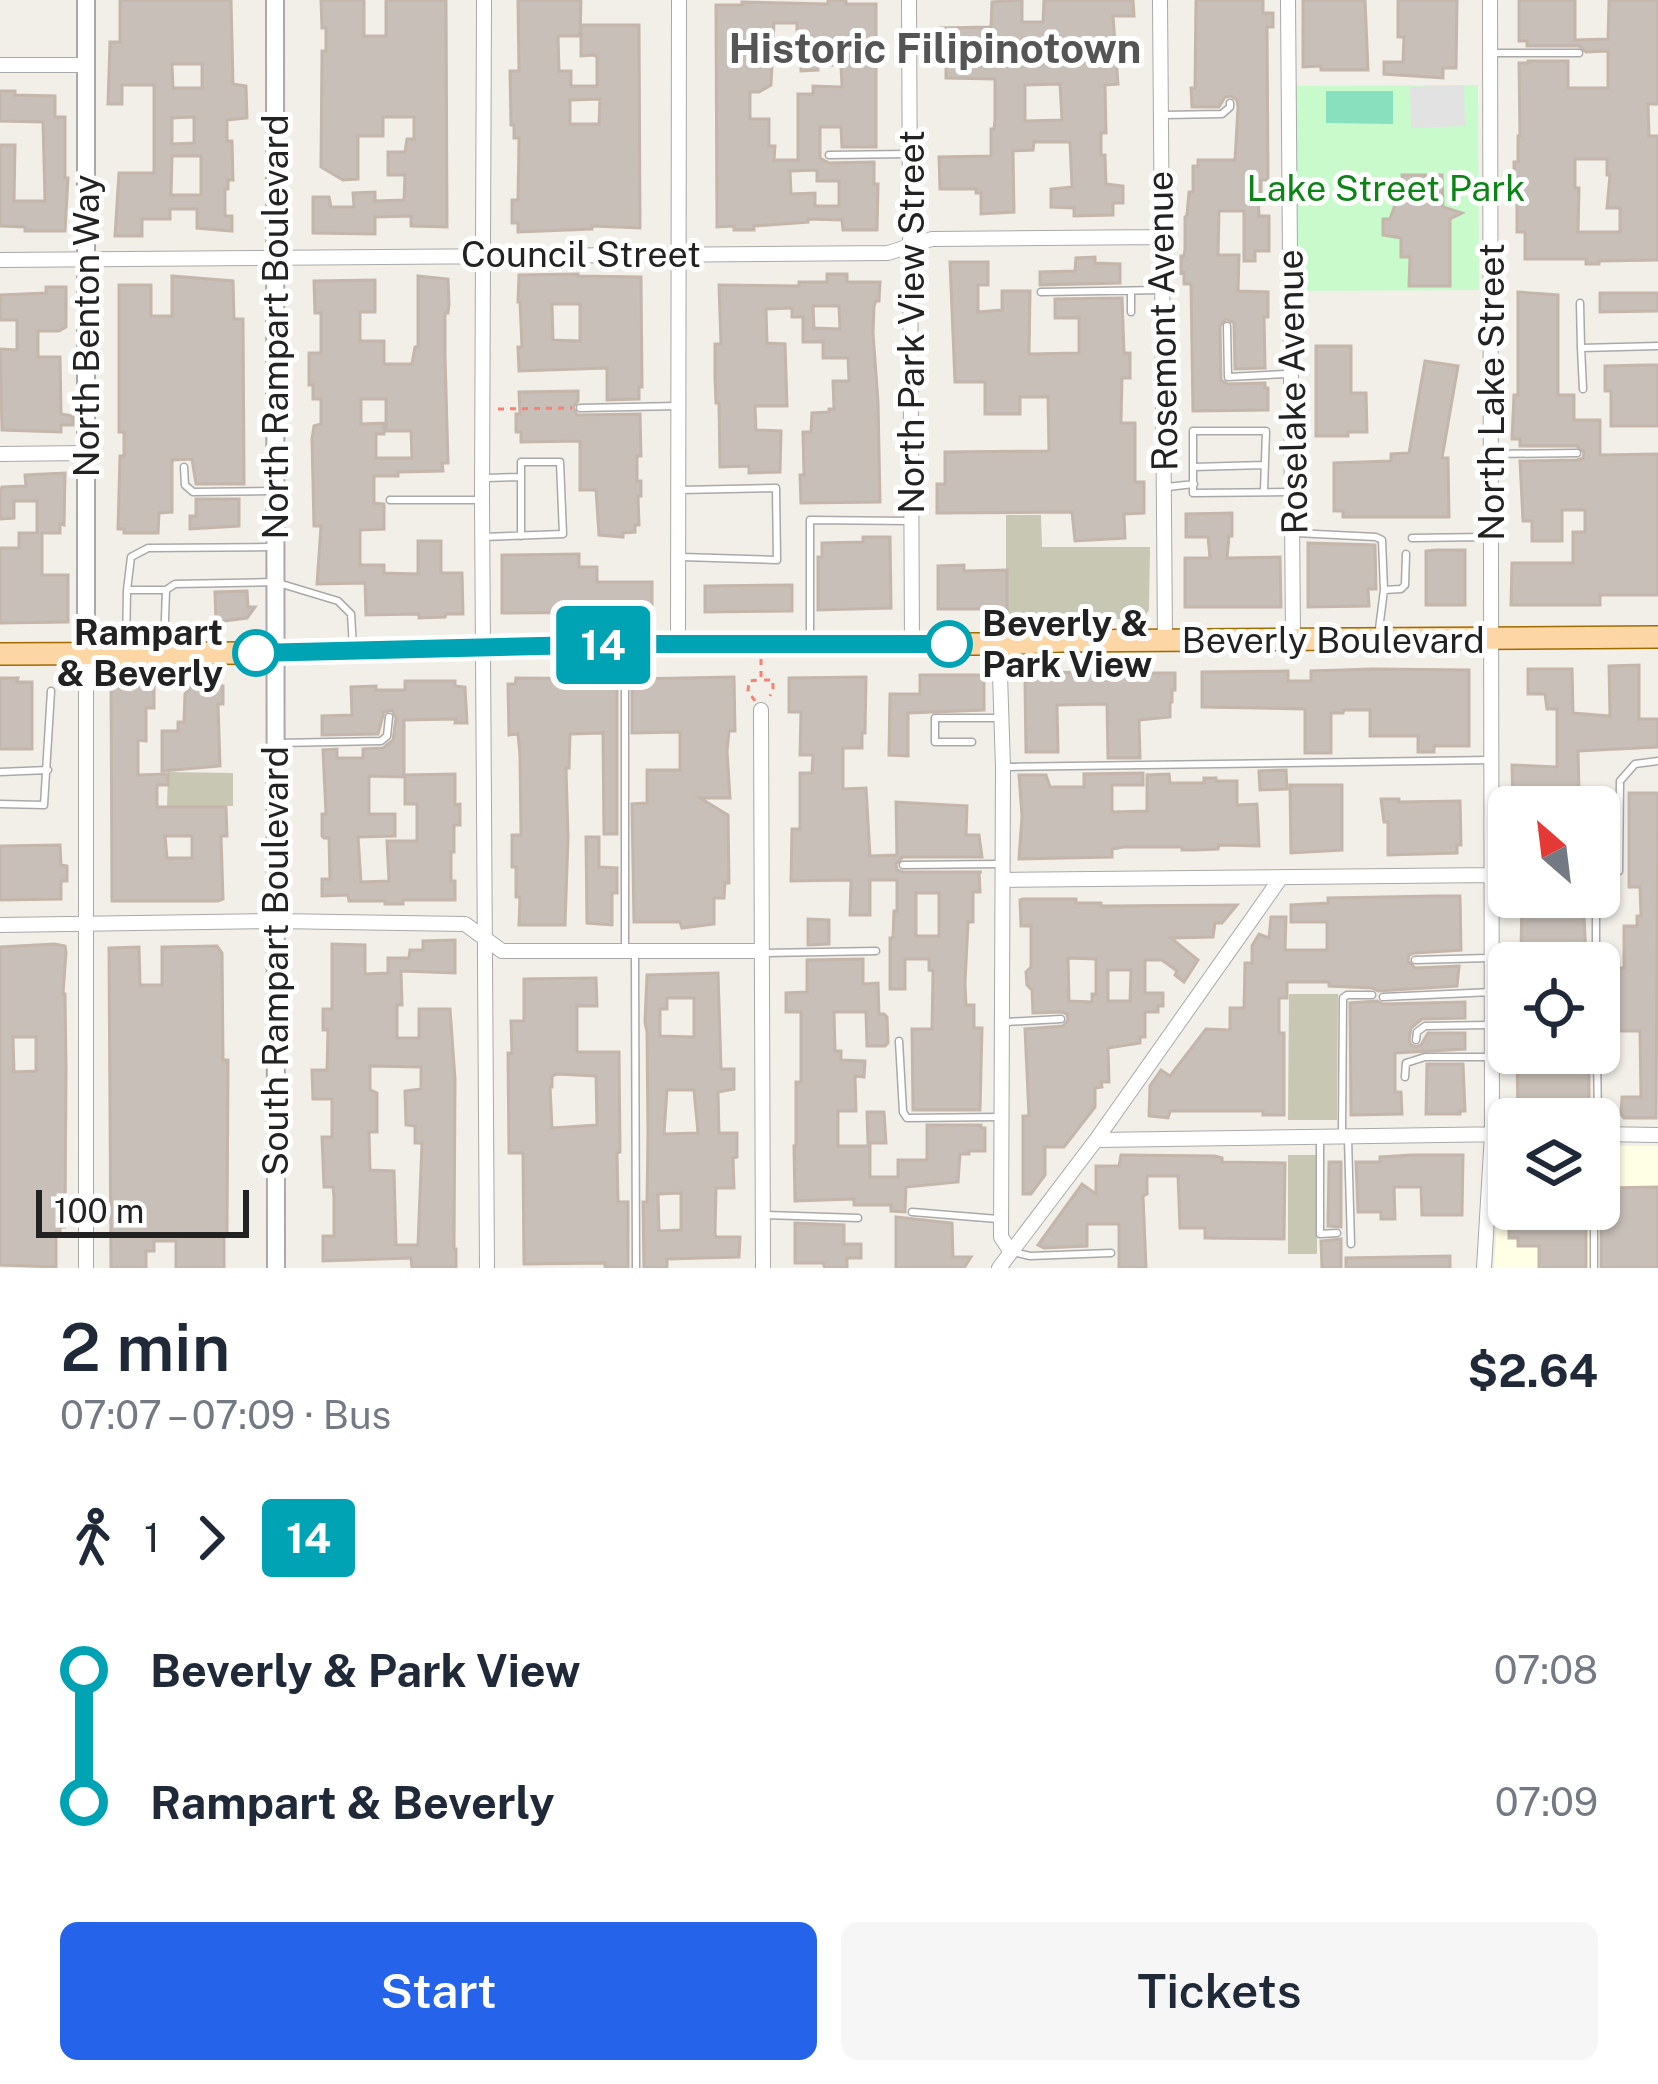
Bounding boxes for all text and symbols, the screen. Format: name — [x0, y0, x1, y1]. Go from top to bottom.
district label: Historic Filipinotown — [728, 23, 1142, 72]
street label: North Rampart Boulevard — [254, 114, 296, 540]
street label: North Park View Street — [890, 130, 932, 514]
park label: Lake Street Park — [1246, 167, 1526, 209]
street label: Rosemont Avenue — [1138, 170, 1186, 472]
street label: North Benton Way — [65, 175, 107, 477]
street label: Council Street — [461, 233, 701, 275]
street label: North Lake Street — [1470, 243, 1512, 541]
street label: Roselake Avenue — [1269, 249, 1315, 535]
place label: Beverly & Park View — [982, 602, 1152, 685]
line badge: 14 — [549, 606, 657, 684]
place label: Rampart & Beverly — [57, 611, 223, 694]
street label: Beverly Boulevard — [1181, 619, 1485, 661]
text: 14 — [580, 620, 626, 669]
marker: Beverly & Park View — [927, 622, 971, 666]
marker: Rampart & Beverly — [234, 631, 278, 675]
street label: South Rampart Boulevard — [254, 746, 296, 1176]
north arrow — [1488, 786, 1620, 918]
map controls — [1488, 786, 1620, 1230]
button: locate — [1488, 942, 1620, 1074]
button: layers — [1488, 1098, 1620, 1230]
scale bar — [36, 1184, 249, 1237]
text: 100 m — [54, 1192, 144, 1230]
text: 2 min — [60, 1308, 230, 1386]
text: $2.64 — [1468, 1344, 1598, 1397]
text: 07:07 – 07:09 · Bus — [60, 1392, 391, 1438]
icon: walk — [60, 1505, 126, 1571]
icon: forward — [178, 1505, 244, 1571]
text: 14 — [286, 1513, 331, 1562]
text: 1 — [144, 1515, 160, 1561]
text: Beverly & Park View — [150, 1644, 581, 1697]
text: 07:08 — [1494, 1647, 1598, 1693]
text: Rampart & Beverly — [150, 1776, 555, 1829]
text: 07:09 — [1495, 1779, 1598, 1825]
button: Start — [60, 1922, 817, 2060]
button: Tickets — [841, 1922, 1598, 2060]

